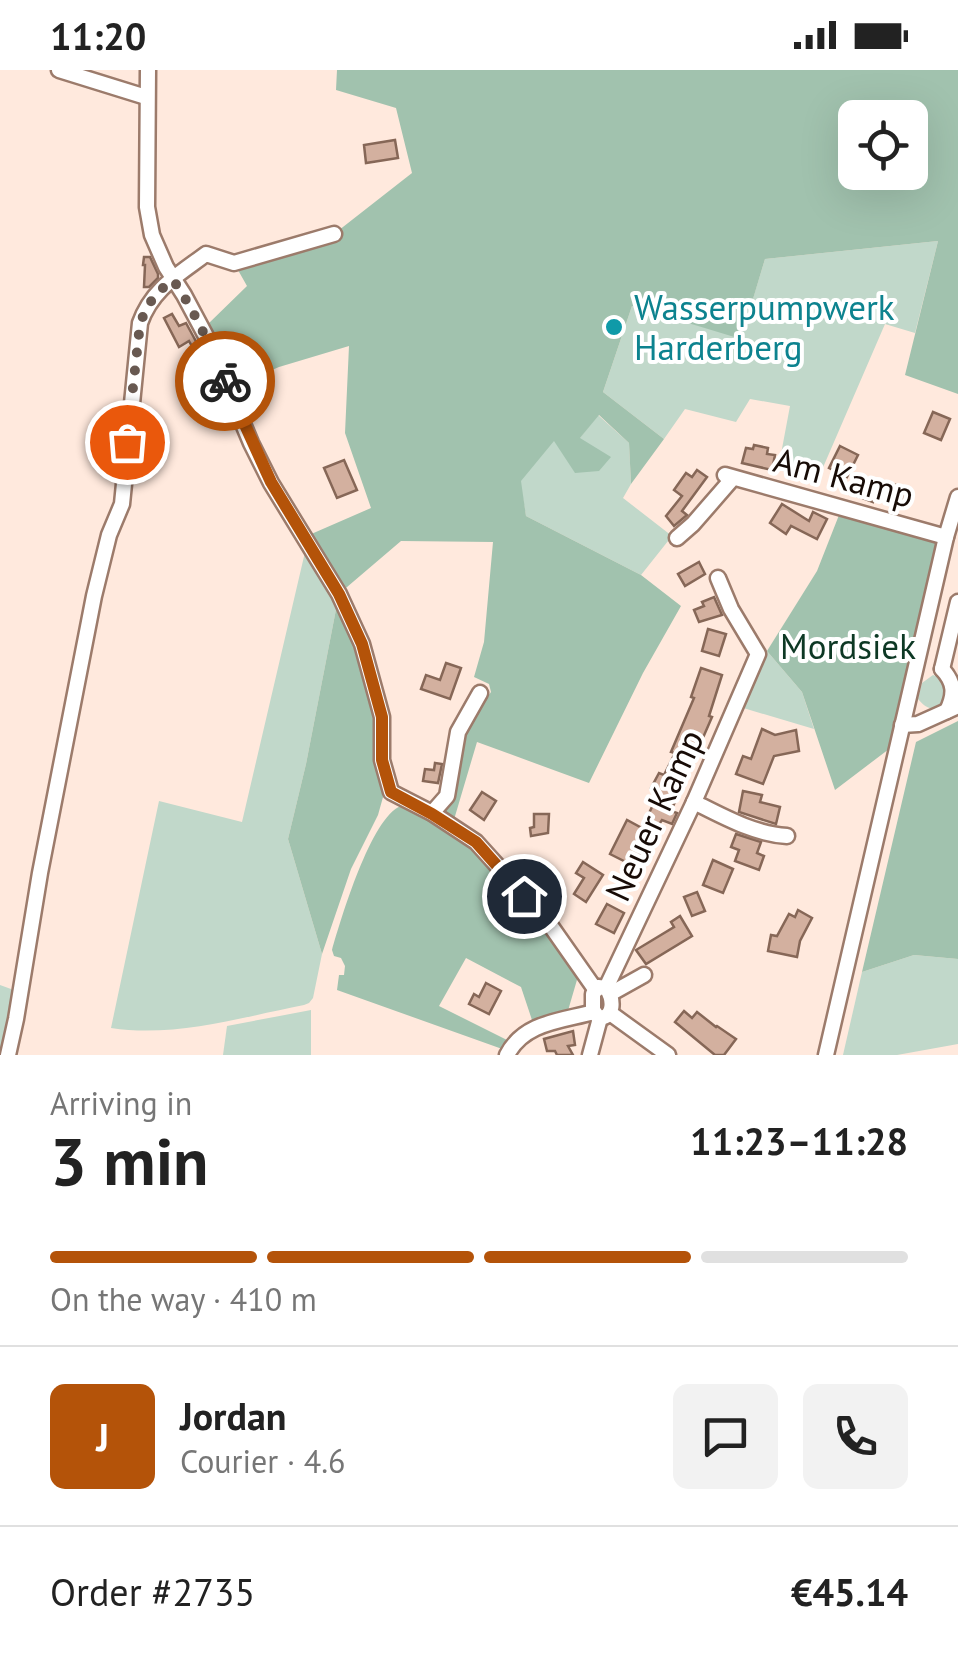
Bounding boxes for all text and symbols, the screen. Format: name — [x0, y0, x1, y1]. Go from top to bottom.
text: 11:20 — [50, 11, 146, 60]
map controls — [838, 100, 928, 190]
button: locate — [838, 100, 928, 190]
place label: Wasserpumpwerk Harderberg — [634, 284, 895, 370]
marker: Wasserpumpwerk Harderberg — [603, 316, 625, 338]
courier — [175, 331, 275, 431]
icon: bike — [198, 354, 253, 409]
pin — [85, 400, 170, 485]
icon: bag — [100, 415, 155, 470]
street label: Am Kamp — [769, 436, 919, 518]
park label: Mordsiek — [780, 623, 916, 669]
street label: Neuer Kamp — [594, 722, 714, 908]
pin — [482, 854, 567, 939]
icon: home — [497, 869, 552, 924]
text: Arriving in — [50, 1082, 192, 1124]
text: 11:23–11:28 — [690, 1116, 908, 1165]
text: 3 min — [50, 1119, 209, 1203]
text: On the way · 410 m — [50, 1278, 317, 1320]
button: chat — [673, 1384, 778, 1489]
button: phone — [803, 1384, 908, 1489]
text: Jordan — [180, 1391, 286, 1440]
text: J — [96, 1412, 109, 1461]
text: Courier · 4.6 — [180, 1440, 346, 1482]
text: Order #2735 — [50, 1567, 255, 1616]
text: €45.14 — [791, 1567, 908, 1616]

